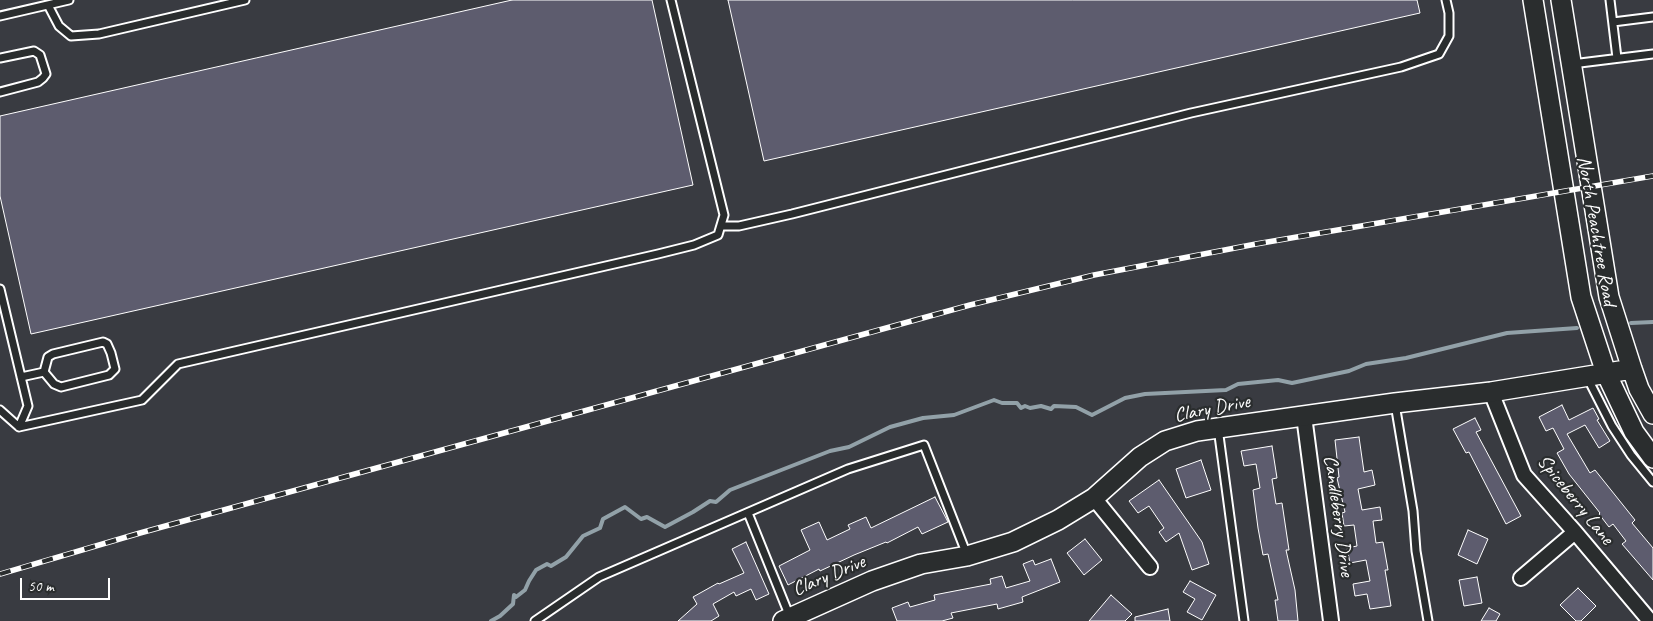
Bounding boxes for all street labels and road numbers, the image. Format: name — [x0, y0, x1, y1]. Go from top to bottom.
street label: North Peachtree Road — [1571, 154, 1621, 308]
street label: Clary Drive — [1172, 390, 1252, 428]
street label: Spiceberry Lane — [1532, 450, 1618, 550]
street label: Candleberry Drive — [1318, 454, 1358, 578]
street label: Clary Drive — [789, 550, 869, 602]

